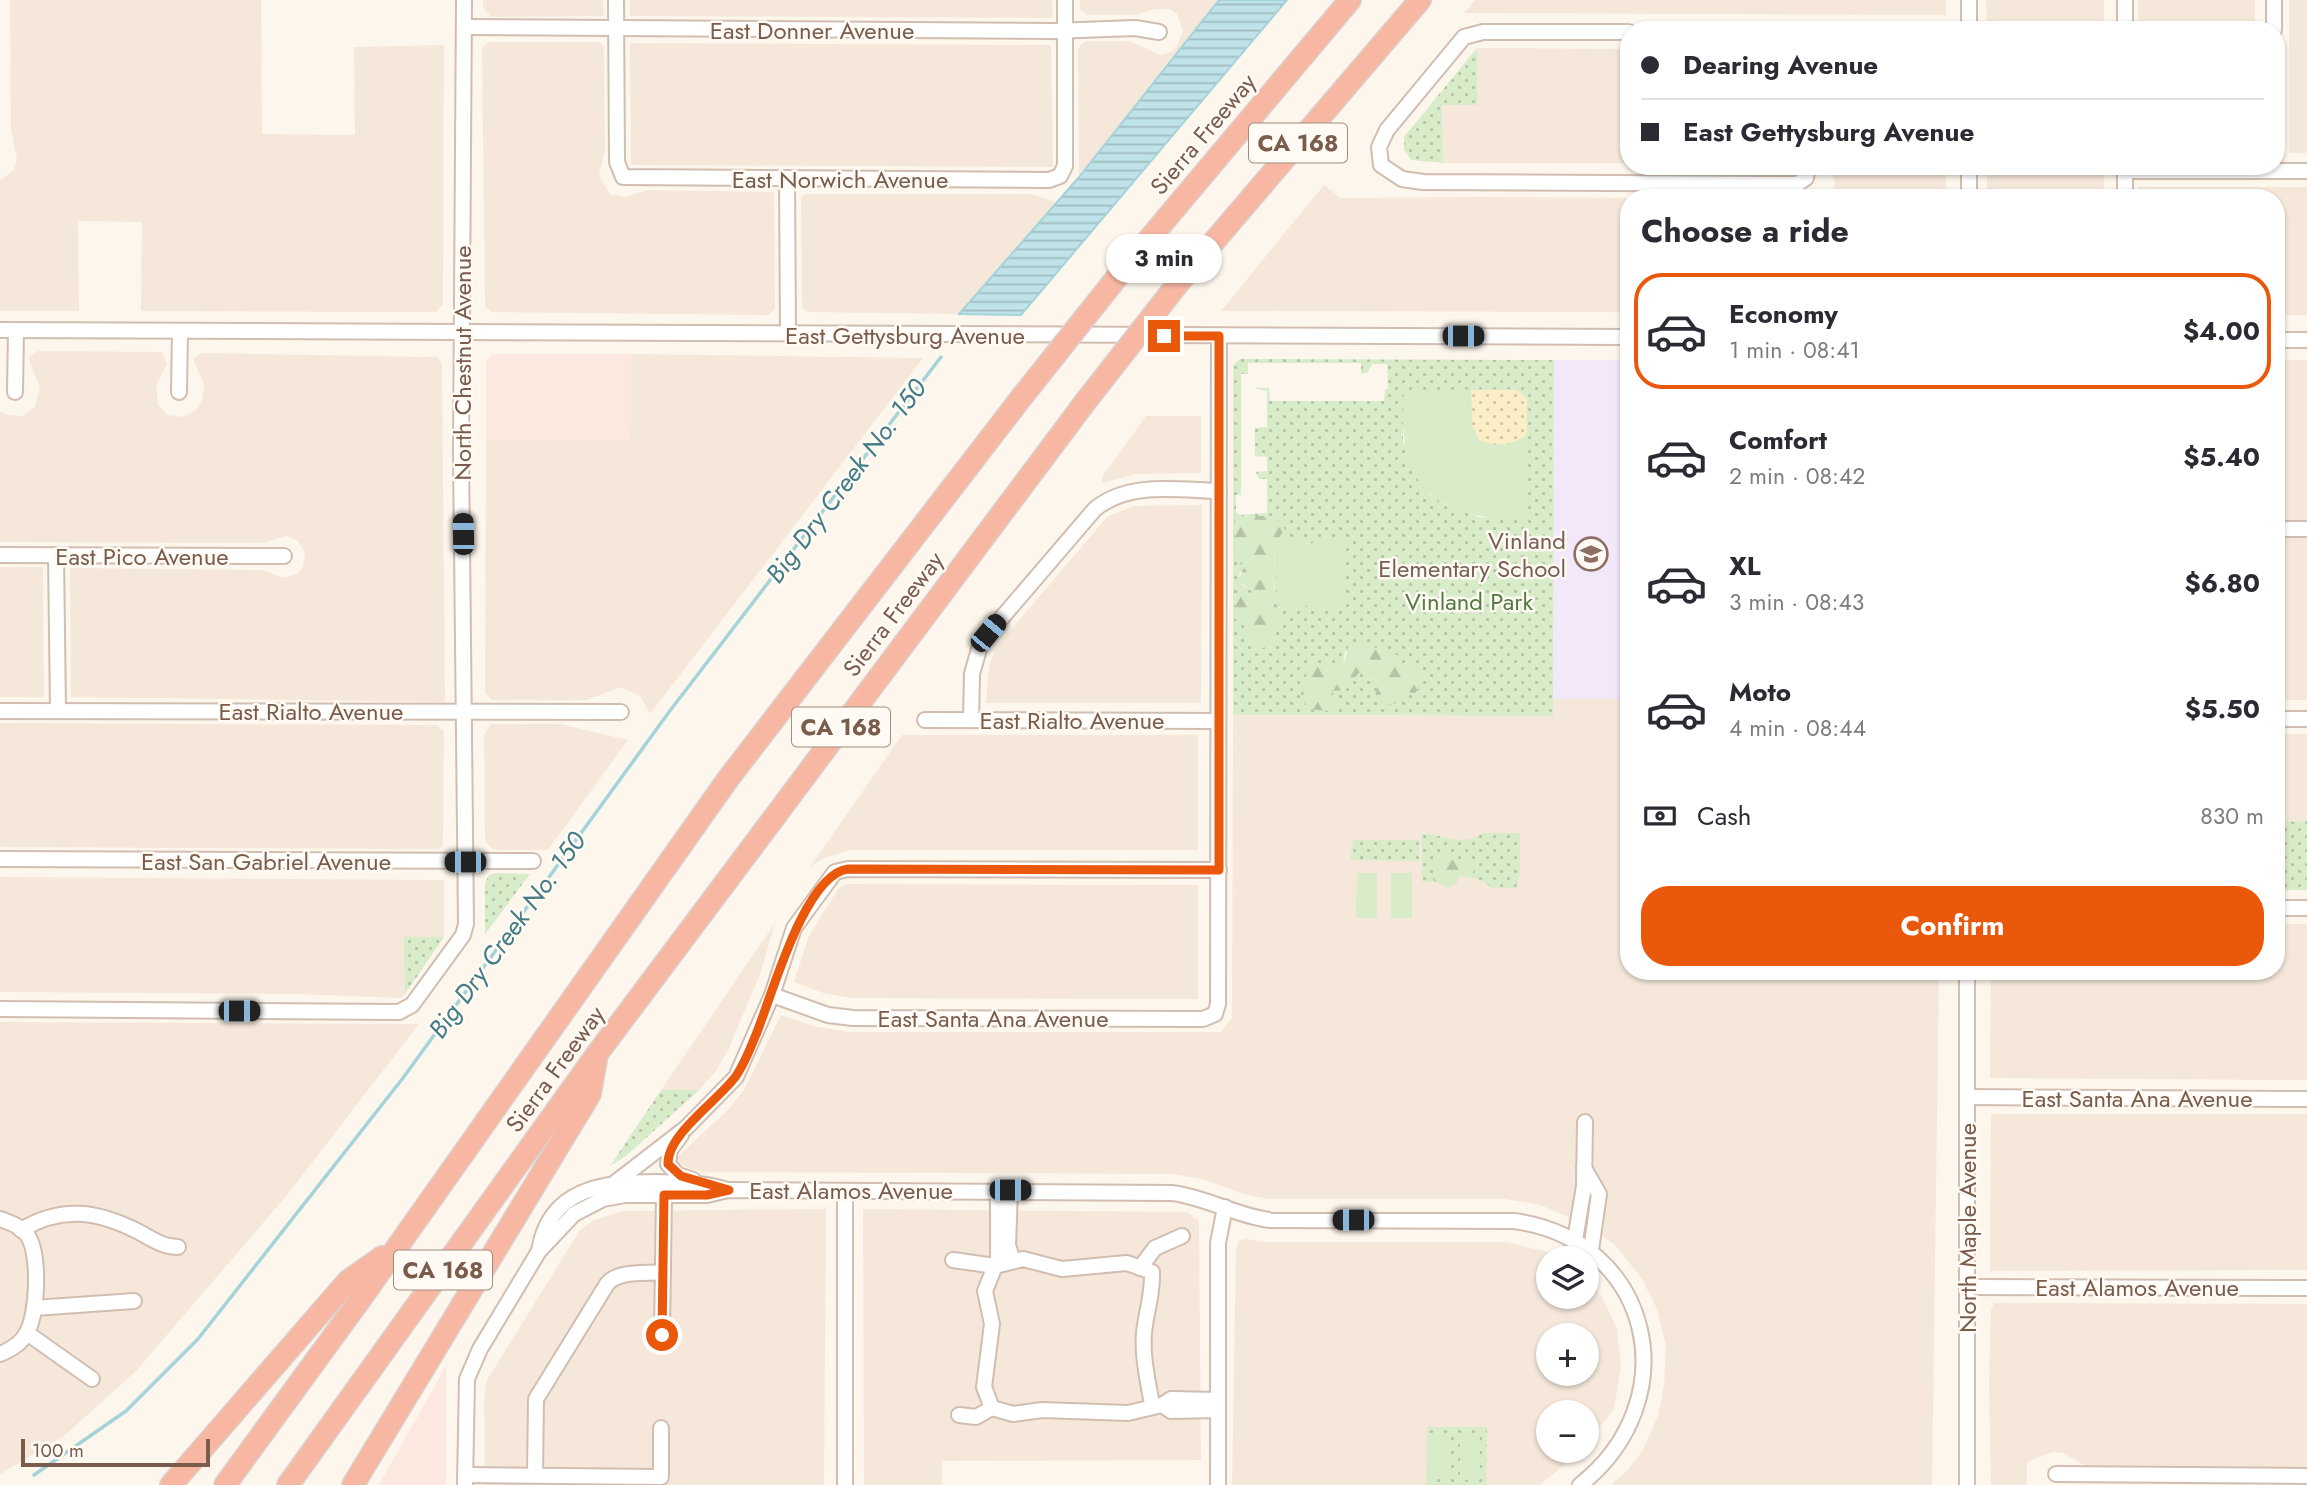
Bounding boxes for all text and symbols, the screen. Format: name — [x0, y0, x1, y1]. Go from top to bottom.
street label: East Donner Avenue — [710, 13, 914, 48]
text: Dearing Avenue — [1683, 46, 1878, 84]
street label: Sierra Freeway — [1142, 65, 1265, 202]
text: East Gettysburg Avenue — [1683, 113, 1974, 151]
road number: CA 168 — [1249, 124, 1347, 162]
street label: East Norwich Avenue — [732, 162, 948, 197]
text: Choose a ride — [1641, 208, 1849, 254]
callout: 3 min — [1106, 234, 1222, 284]
text: 3 min — [1134, 241, 1194, 275]
street label: North Chestnut Avenue — [445, 245, 480, 481]
text: Economy — [1729, 295, 1838, 333]
icon: car — [1645, 300, 1708, 363]
text: $4.00 — [2183, 312, 2260, 350]
street label: East Gettysburg Avenue — [785, 318, 1025, 353]
route end — [1148, 320, 1180, 352]
car — [1443, 326, 1485, 347]
text: 1 min · 08:41 — [1729, 333, 1860, 367]
water label: Big Dry Creek No. 150 — [756, 370, 936, 591]
text: Comfort — [1729, 421, 1827, 459]
icon: car — [1645, 426, 1708, 489]
text: $5.40 — [2183, 438, 2260, 476]
text: 2 min · 08:42 — [1729, 459, 1865, 493]
car — [453, 513, 474, 555]
place label: Vinland Elementary School — [1378, 523, 1566, 586]
school or university icon: Vinland Elementary School — [1572, 535, 1610, 573]
street label: East Pico Avenue — [55, 539, 229, 574]
street label: Sierra Freeway — [834, 544, 952, 684]
text: XL — [1729, 547, 1761, 585]
icon: car — [1645, 552, 1708, 615]
text: $6.80 — [2185, 564, 2260, 602]
park label: Vinland Park — [1405, 584, 1533, 619]
text: 3 min · 08:43 — [1729, 585, 1864, 619]
car — [967, 610, 1010, 656]
text: Moto — [1729, 673, 1791, 711]
icon: car — [1645, 678, 1708, 741]
text: $5.50 — [2185, 690, 2260, 728]
street label: East Rialto Avenue — [219, 694, 403, 729]
street label: East Rialto Avenue — [980, 703, 1164, 738]
road number: CA 168 — [792, 708, 890, 747]
text: 4 min · 08:44 — [1729, 711, 1866, 745]
icon: cash — [1641, 797, 1679, 835]
text: Cash — [1697, 797, 1751, 835]
text: 830 m — [2200, 799, 2264, 833]
water label: Big Dry Creek No. 150 — [419, 823, 595, 1046]
street label: East San Gabriel Avenue — [141, 844, 391, 879]
car — [445, 852, 487, 873]
button: Confirm — [1641, 886, 2264, 966]
street label: Sierra Freeway — [497, 998, 613, 1140]
car — [219, 1001, 261, 1022]
street label: East Santa Ana Avenue — [877, 1001, 1109, 1036]
street label: East Santa Ana Avenue — [2021, 1081, 2253, 1116]
street label: North Maple Avenue — [1950, 1123, 1985, 1333]
street label: East Alamos Avenue — [749, 1173, 953, 1208]
car — [990, 1180, 1032, 1201]
car — [1333, 1210, 1375, 1231]
map controls — [1536, 1246, 1599, 1463]
button: layers — [1536, 1246, 1599, 1309]
road number: CA 168 — [394, 1250, 492, 1289]
street label: East Alamos Avenue — [2035, 1270, 2239, 1305]
route start — [646, 1319, 678, 1351]
button: + — [1536, 1323, 1599, 1386]
button: − — [1536, 1400, 1599, 1463]
scale bar — [21, 1436, 210, 1468]
text: 100 m — [32, 1437, 84, 1464]

